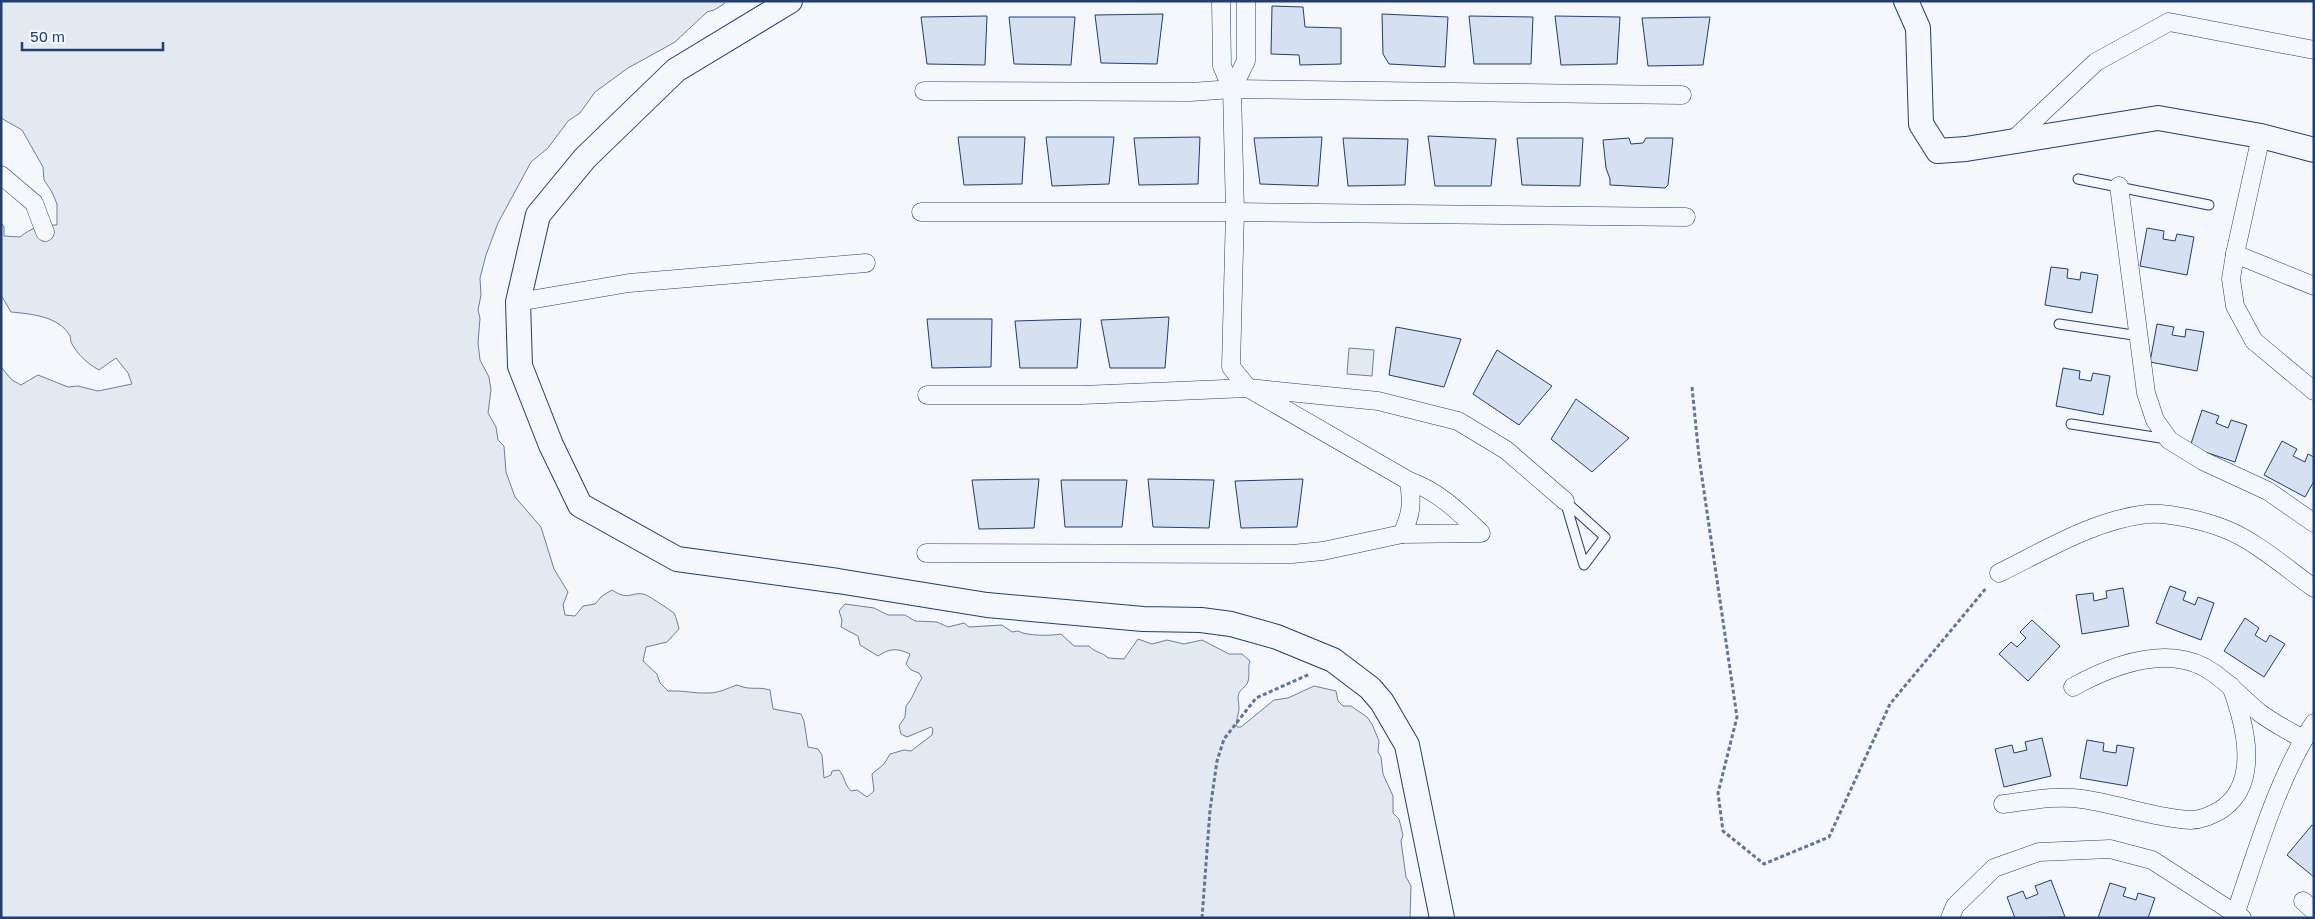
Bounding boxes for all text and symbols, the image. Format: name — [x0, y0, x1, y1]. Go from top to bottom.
scale bar — [22, 20, 164, 52]
text: 50 m — [30, 27, 65, 45]

